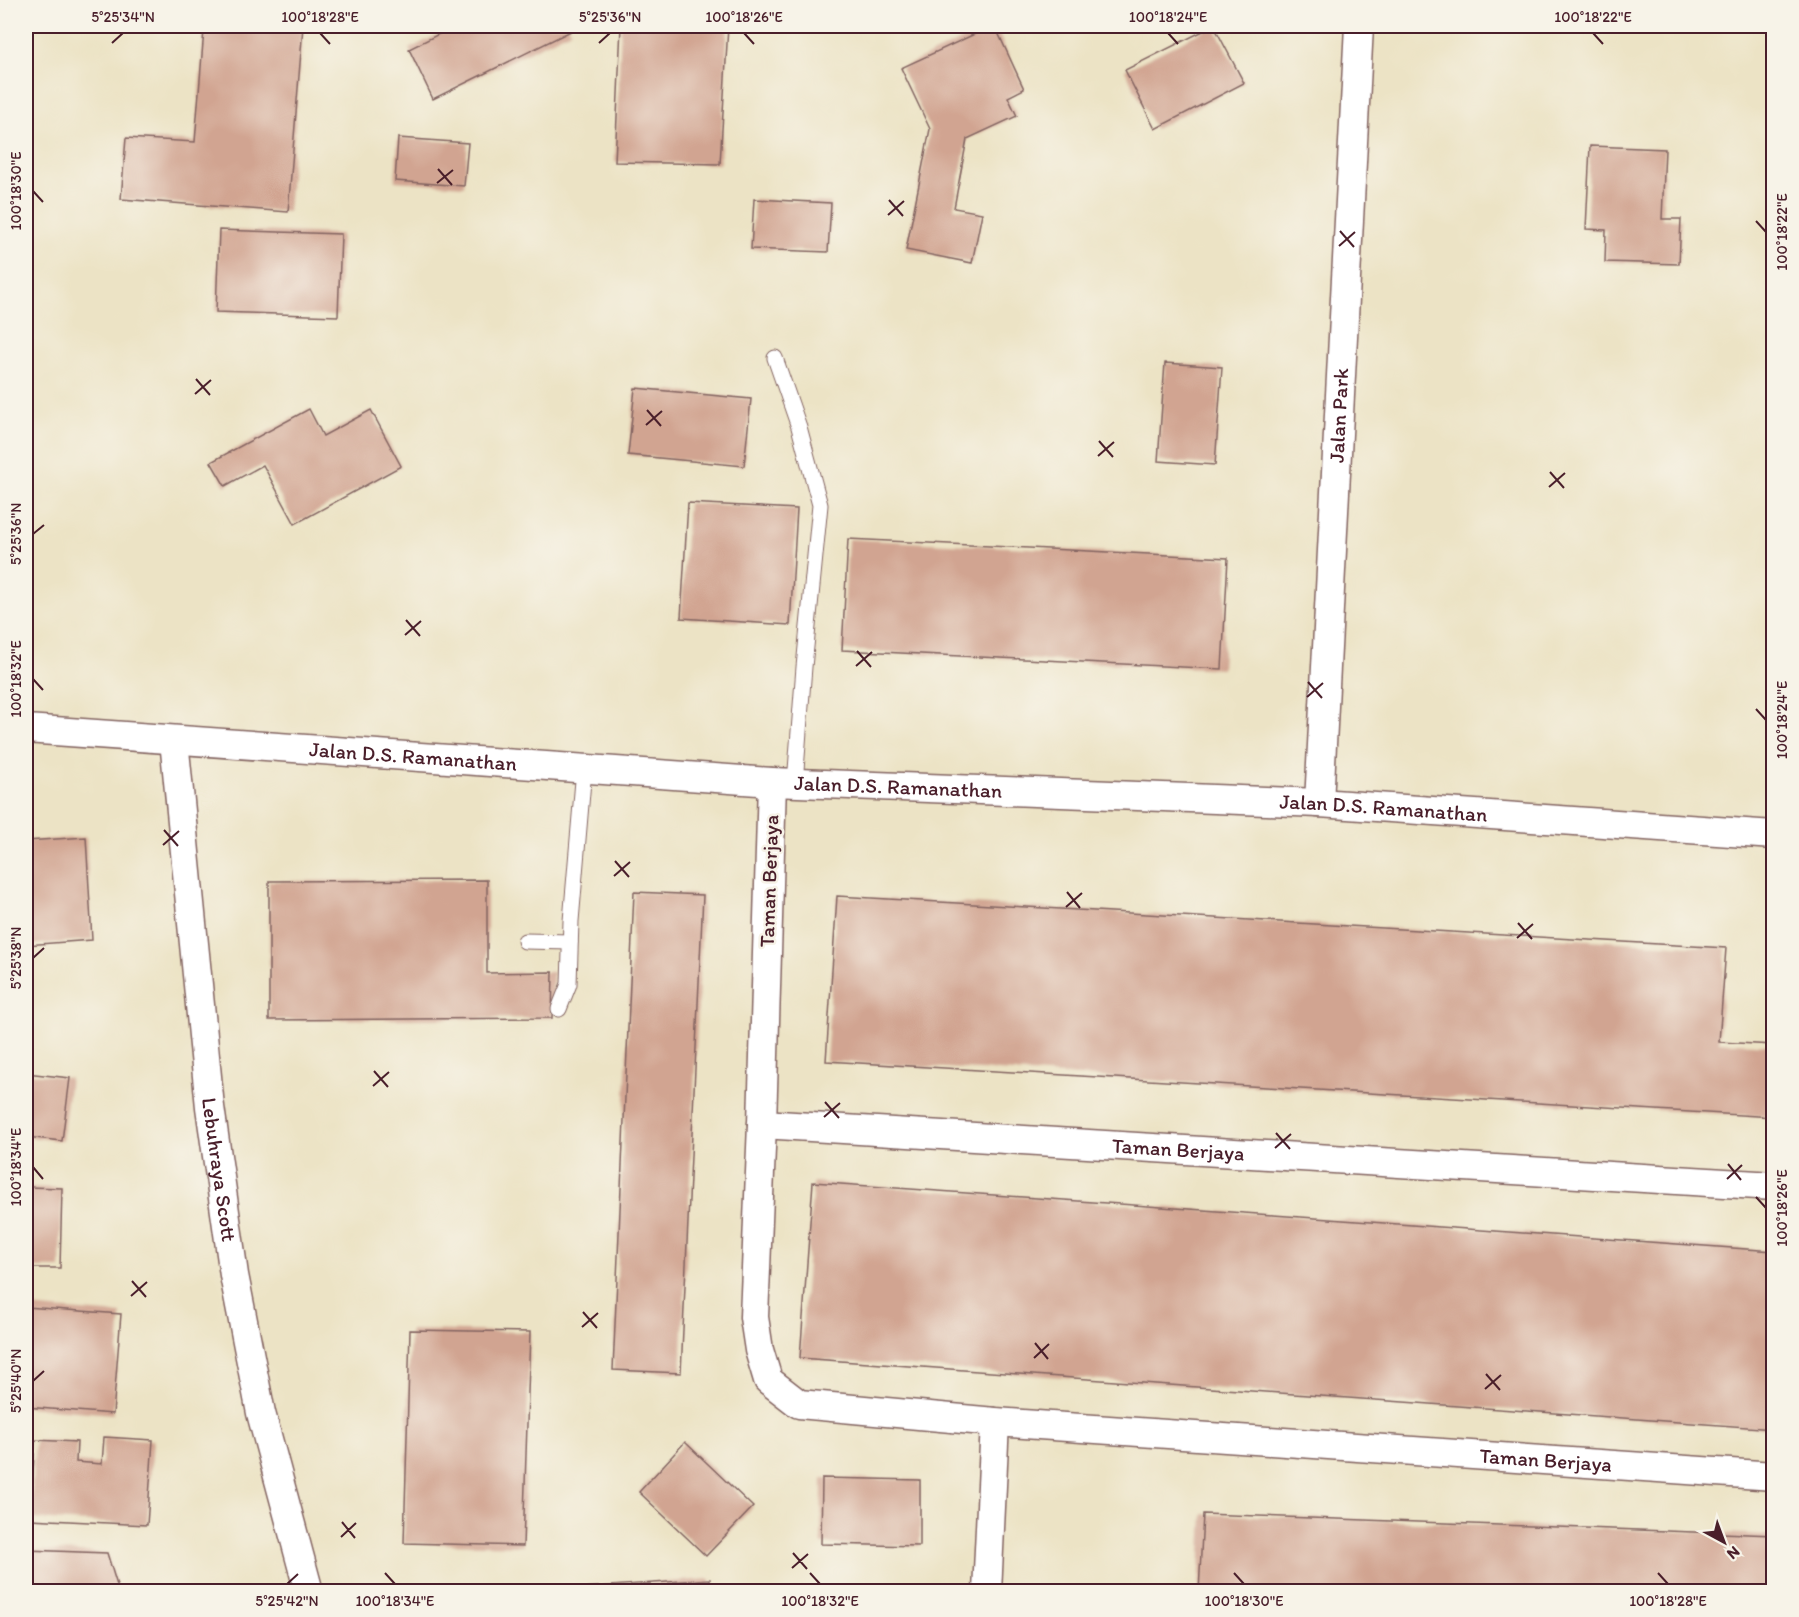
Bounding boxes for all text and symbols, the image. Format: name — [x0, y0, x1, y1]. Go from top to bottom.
text: 5°25'34"N — [91, 8, 155, 26]
text: 100°18'28"E — [281, 8, 359, 26]
text: 5°25'36"N — [579, 8, 641, 26]
text: 100°18'26"E — [705, 8, 783, 26]
text: 100°18'24"E — [1129, 8, 1207, 26]
text: 100°18'22"E — [1554, 8, 1632, 26]
text: 100°18'30"E — [7, 151, 25, 231]
text: 100°18'22"E — [1773, 193, 1791, 271]
street label: Jalan Park — [1324, 367, 1353, 464]
text: 5°25'36"N — [7, 503, 25, 565]
text: 100°18'32"E — [7, 640, 25, 718]
text: 100°18'24"E — [1773, 681, 1791, 759]
street label: Jalan D.S. Ramanathan — [308, 736, 518, 776]
street label: Jalan D.S. Ramanathan — [793, 770, 1003, 803]
street label: Jalan D.S. Ramanathan — [1279, 788, 1488, 827]
street label: Taman Berjaya — [754, 814, 783, 948]
text: 5°25'38"N — [7, 927, 25, 989]
street label: Lebuhraya Scott — [197, 1096, 242, 1243]
text: 100°18'34"E — [7, 1128, 25, 1206]
street label: Taman Berjaya — [1111, 1132, 1245, 1166]
text: 100°18'26"E — [1773, 1169, 1791, 1247]
text: 5°25'40"N — [7, 1349, 25, 1413]
street label: Taman Berjaya — [1479, 1443, 1613, 1477]
north arrow — [1694, 1512, 1754, 1572]
text: N — [1723, 1542, 1744, 1564]
text: 5°25'42"N — [255, 1592, 319, 1610]
text: 100°18'34"E — [356, 1592, 434, 1610]
text: 100°18'32"E — [781, 1592, 859, 1610]
text: 100°18'30"E — [1204, 1592, 1284, 1610]
text: 100°18'28"E — [1629, 1592, 1707, 1610]

